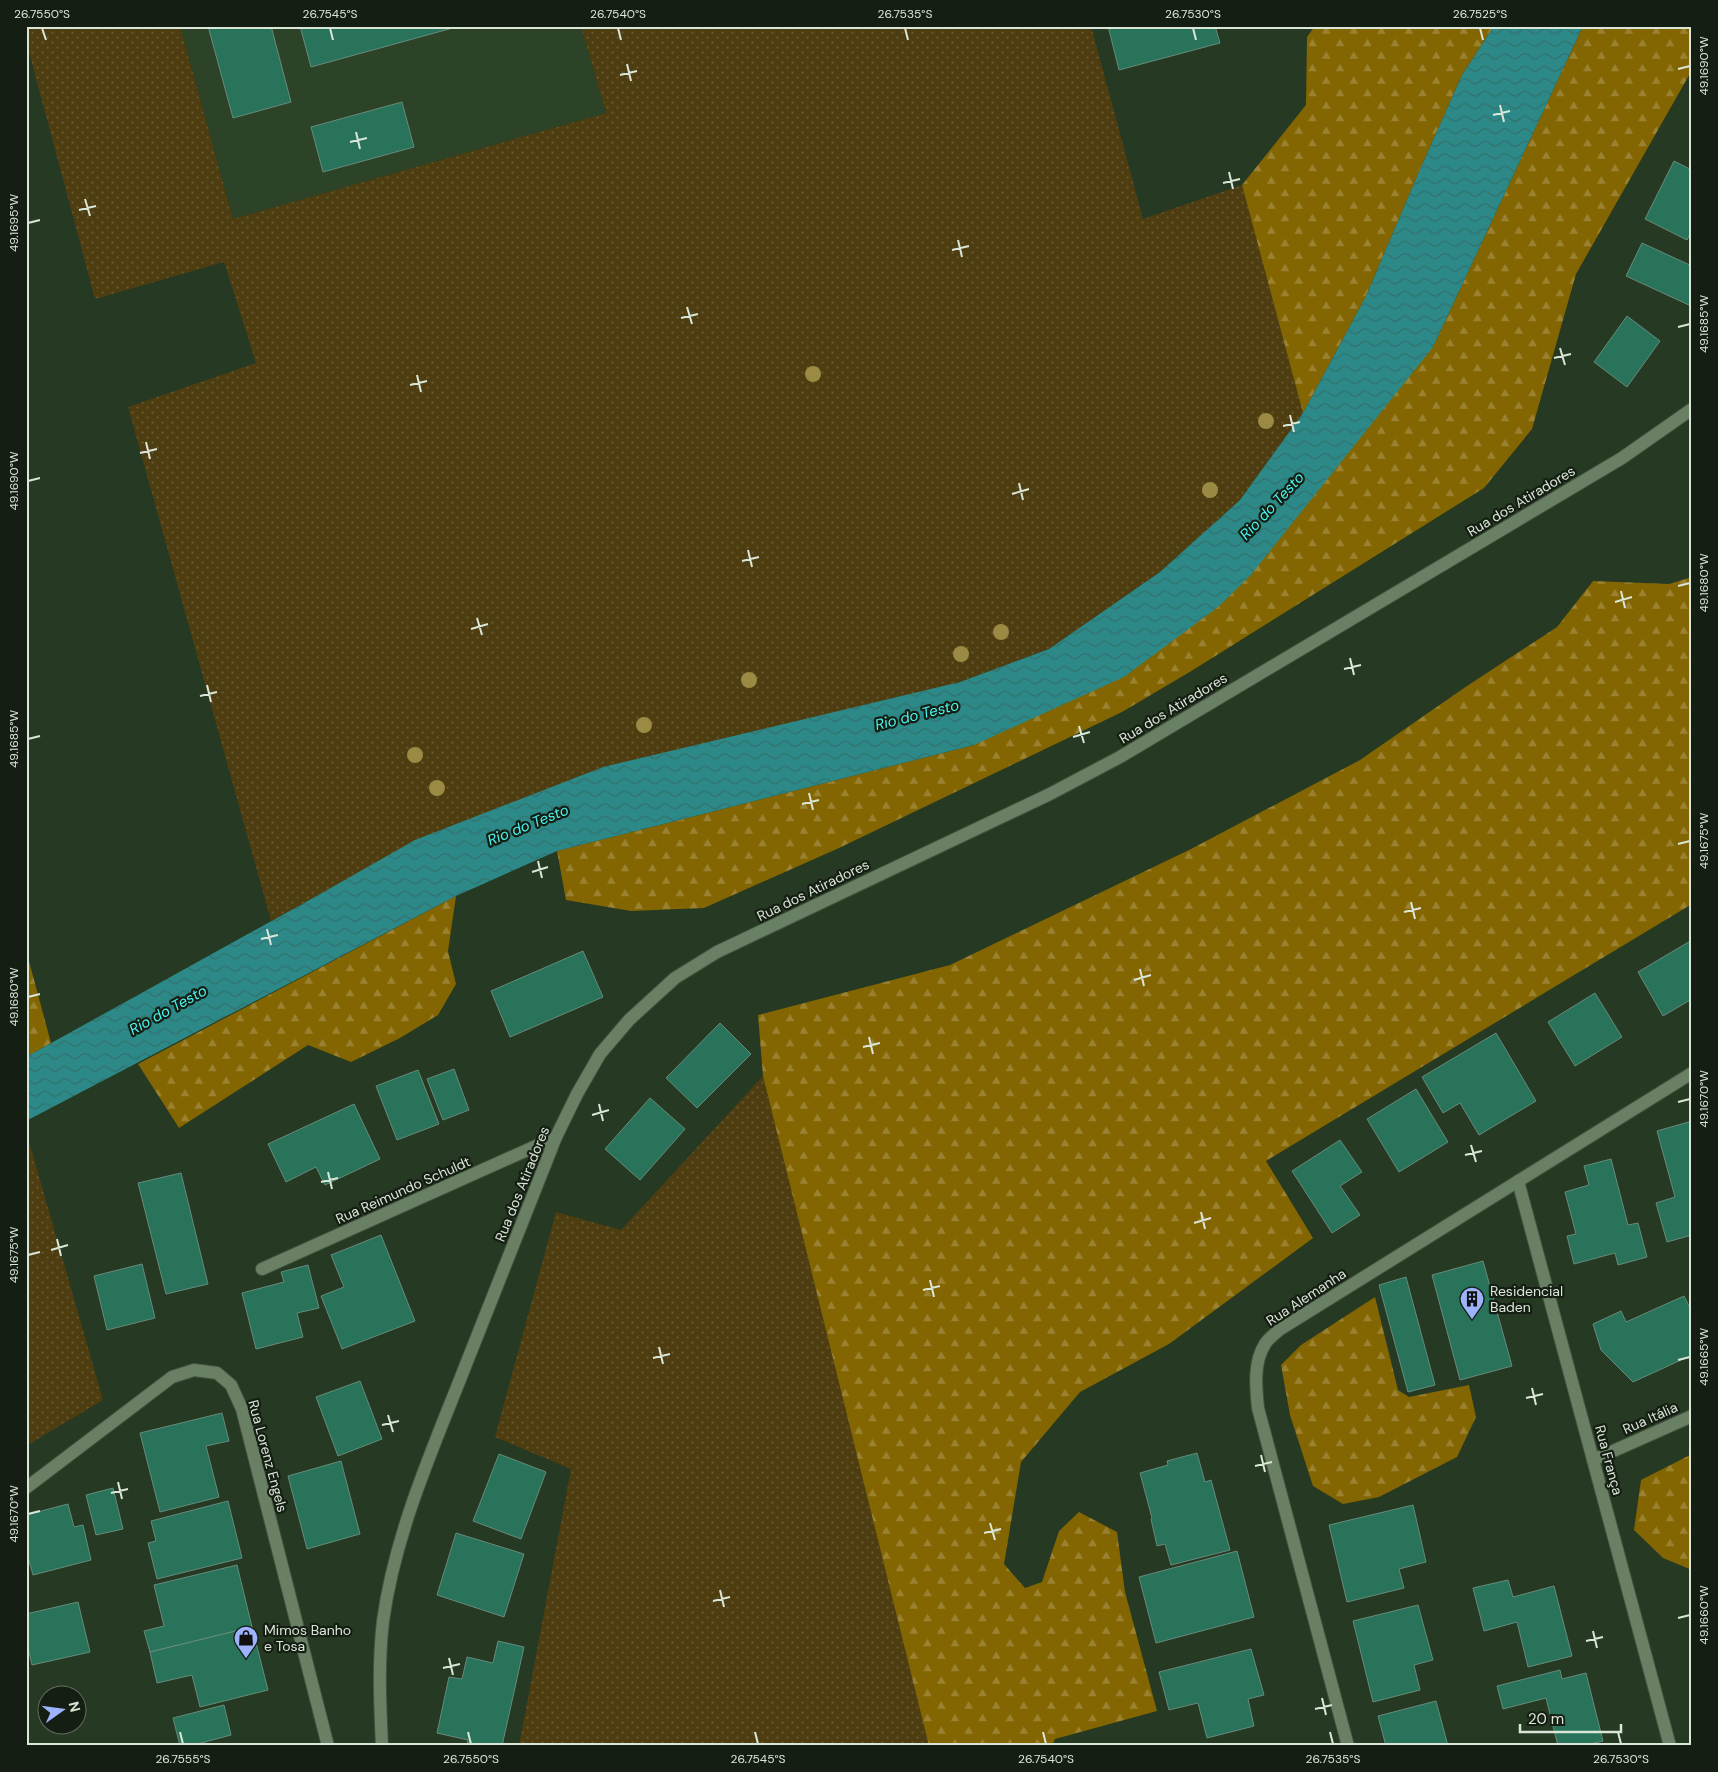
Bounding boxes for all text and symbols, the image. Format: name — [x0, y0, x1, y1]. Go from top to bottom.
text: 26.7550°S — [14, 6, 70, 22]
text: 26.7545°S — [302, 6, 358, 22]
text: 26.7540°S — [590, 6, 646, 22]
text: 26.7535°S — [878, 6, 932, 22]
text: 26.7530°S — [1165, 6, 1221, 22]
text: 26.7525°S — [1453, 6, 1507, 22]
text: 49.1690°W — [1696, 36, 1712, 96]
text: 49.1695°W — [6, 194, 22, 252]
text: 49.1685°W — [1696, 295, 1712, 353]
text: 49.1690°W — [6, 451, 22, 511]
street label: Rua dos Atiradores — [1464, 462, 1578, 540]
water label: Rio do Testo — [1235, 468, 1309, 544]
text: 49.1680°W — [1696, 553, 1712, 613]
street label: Rua dos Atiradores — [1116, 669, 1230, 747]
water label: Rio do Testo — [873, 695, 961, 735]
text: 49.1685°W — [6, 710, 22, 768]
water label: Rio do Testo — [484, 800, 572, 850]
text: 49.1675°W — [1696, 812, 1712, 869]
street label: Rua dos Atiradores — [754, 855, 872, 925]
text: 49.1680°W — [6, 967, 22, 1027]
water label: Rio do Testo — [126, 980, 210, 1040]
text: 49.1670°W — [1696, 1070, 1712, 1128]
street label: Rua dos Atiradores — [491, 1124, 553, 1244]
street label: Rua Reimundo Schuldt — [333, 1152, 473, 1228]
text: 49.1675°W — [6, 1226, 22, 1283]
street label: Rua Alemanha — [1263, 1264, 1349, 1330]
place label: Residencial Baden — [1490, 1282, 1563, 1316]
building icon: Residencial Baden — [1459, 1286, 1485, 1320]
text: 49.1665°W — [1696, 1328, 1712, 1386]
street label: Rua Lorenz Engels — [244, 1398, 292, 1514]
street label: Rua Itália — [1620, 1398, 1680, 1438]
street label: Rua França — [1591, 1423, 1627, 1497]
text: 49.1670°W — [6, 1485, 22, 1543]
text: 49.1660°W — [1696, 1585, 1712, 1645]
place label: Mimos Banho e Tosa — [264, 1621, 351, 1655]
shop icon: Mimos Banho e Tosa — [233, 1625, 259, 1659]
north arrow — [38, 1684, 88, 1734]
text: N — [65, 1700, 85, 1714]
scale bar — [1520, 1702, 1622, 1734]
text: 20 m — [1528, 1709, 1564, 1729]
text: 26.7555°S — [155, 1751, 211, 1767]
text: 26.7550°S — [443, 1751, 499, 1767]
text: 26.7545°S — [730, 1751, 786, 1767]
text: 26.7540°S — [1018, 1751, 1074, 1767]
text: 26.7535°S — [1306, 1751, 1360, 1767]
text: 26.7530°S — [1593, 1751, 1649, 1767]

